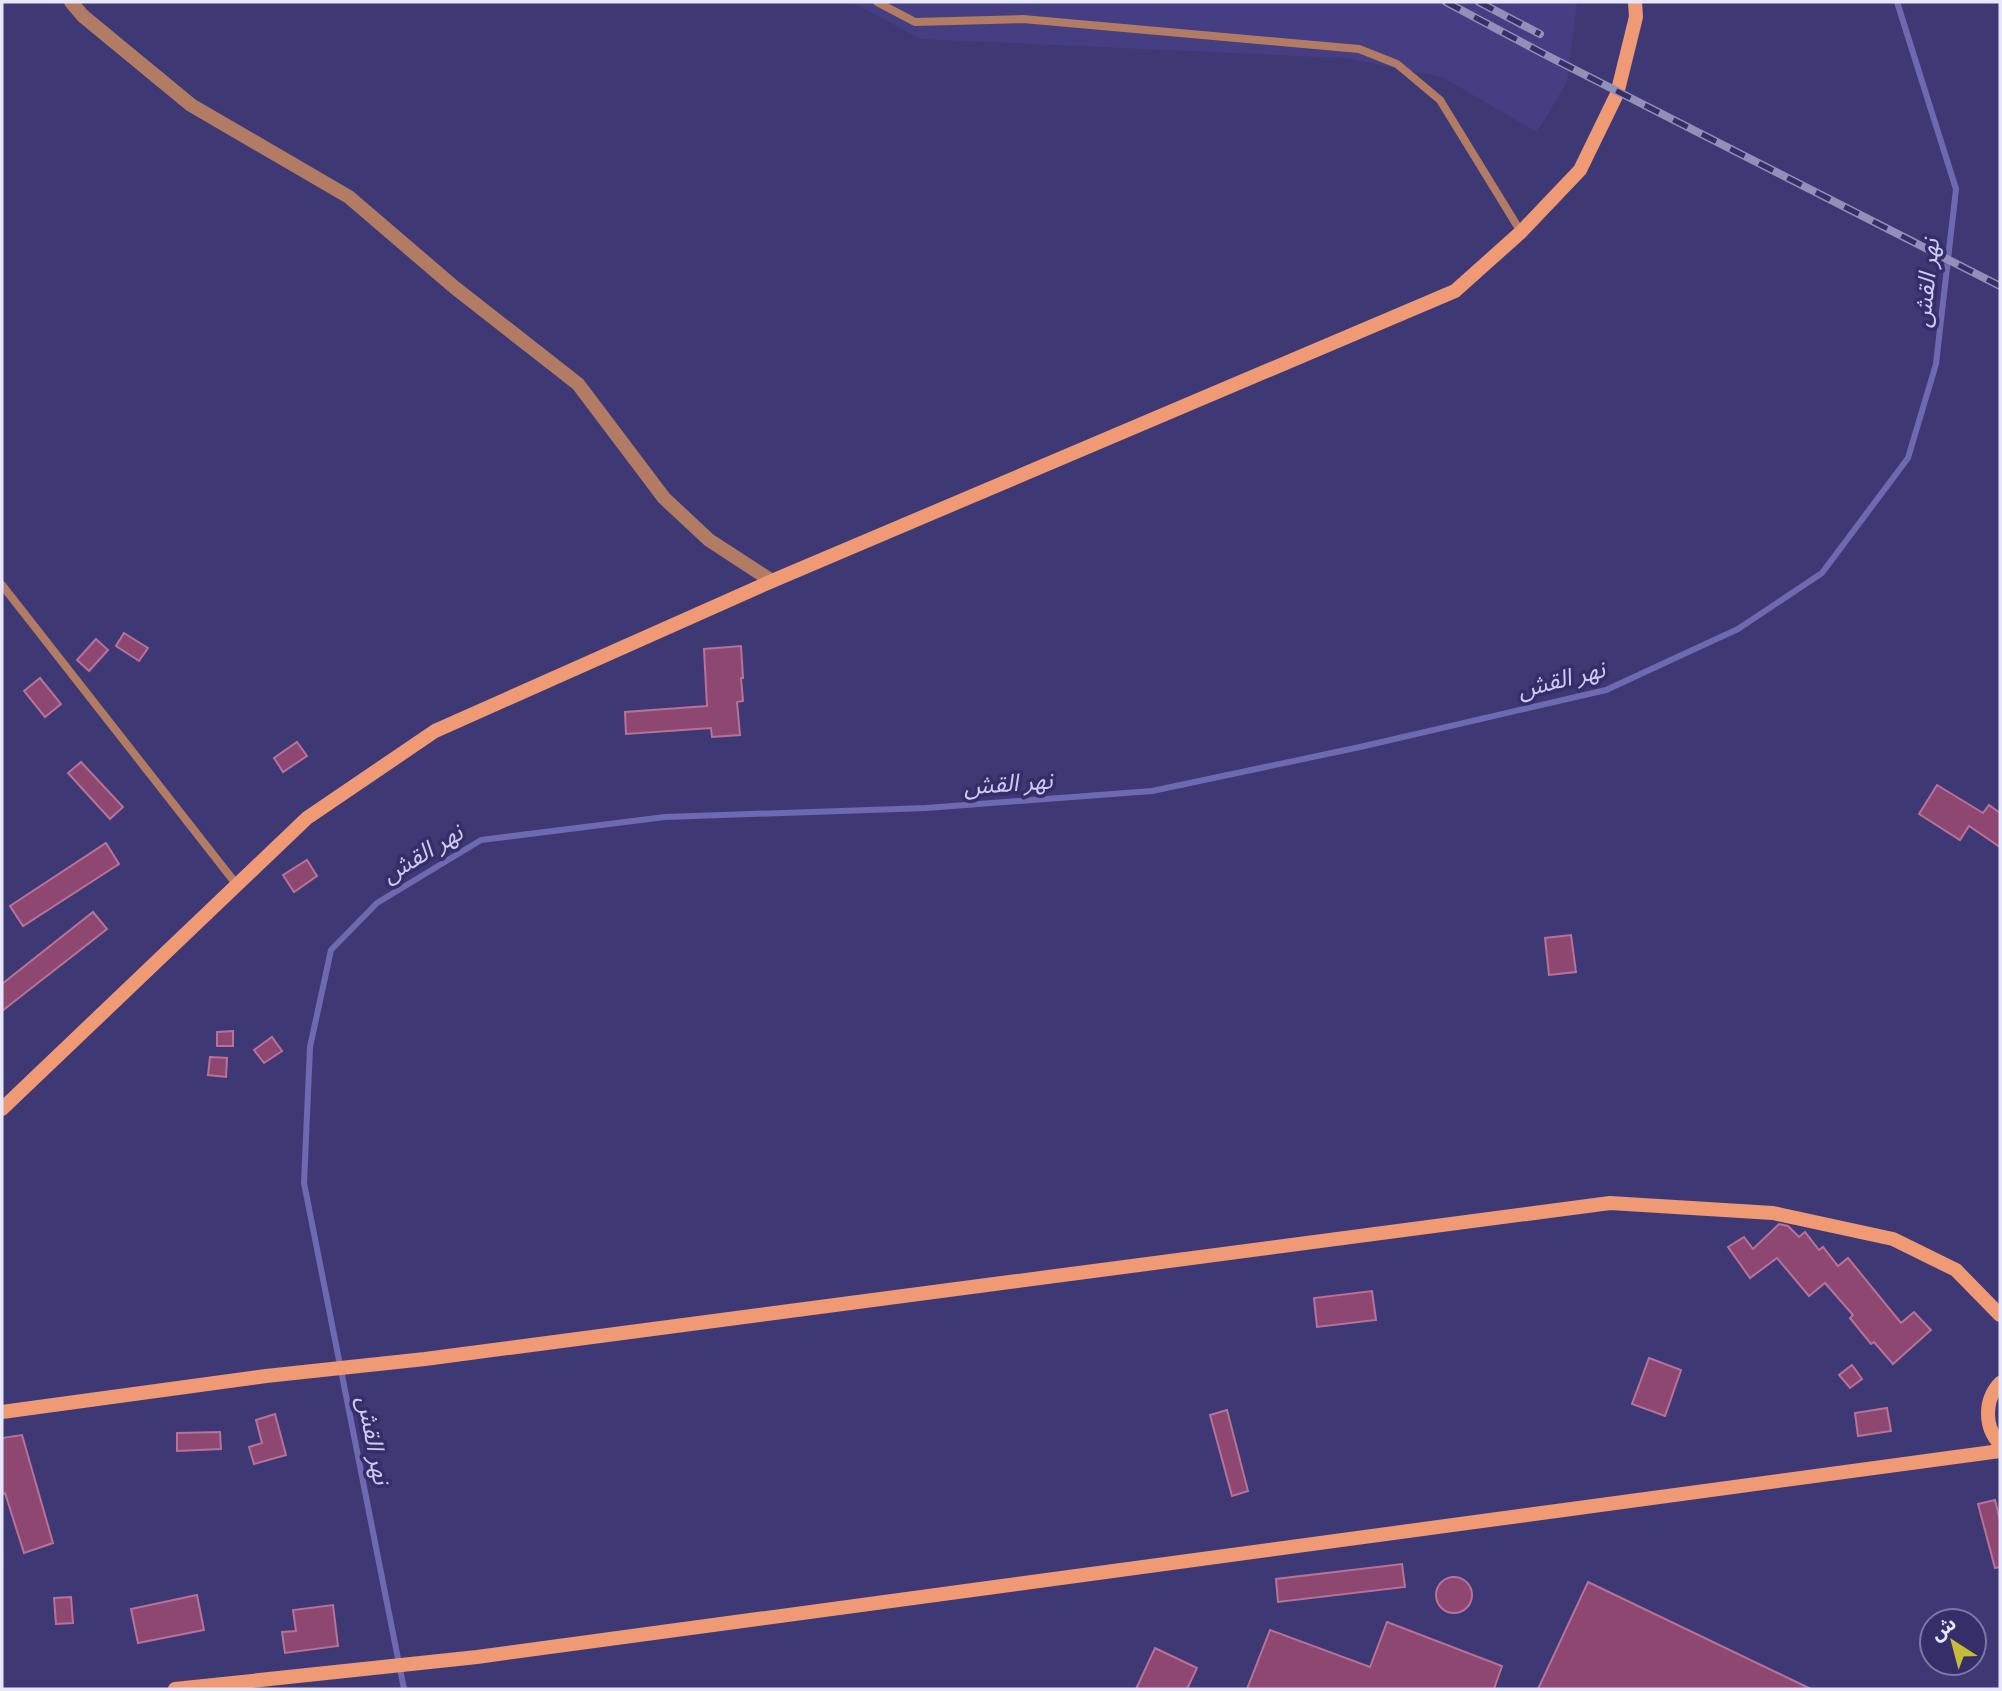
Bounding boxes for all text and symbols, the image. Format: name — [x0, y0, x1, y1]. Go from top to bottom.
water label: نهر القش — [1906, 235, 1946, 329]
water label: نهر القش — [1514, 653, 1610, 705]
water label: نهر القش — [963, 764, 1055, 802]
water label: نهر القش — [376, 816, 470, 889]
water label: نهر القش — [350, 1393, 398, 1488]
north arrow — [1918, 1607, 1988, 1677]
text: ش — [1925, 1611, 1961, 1646]

